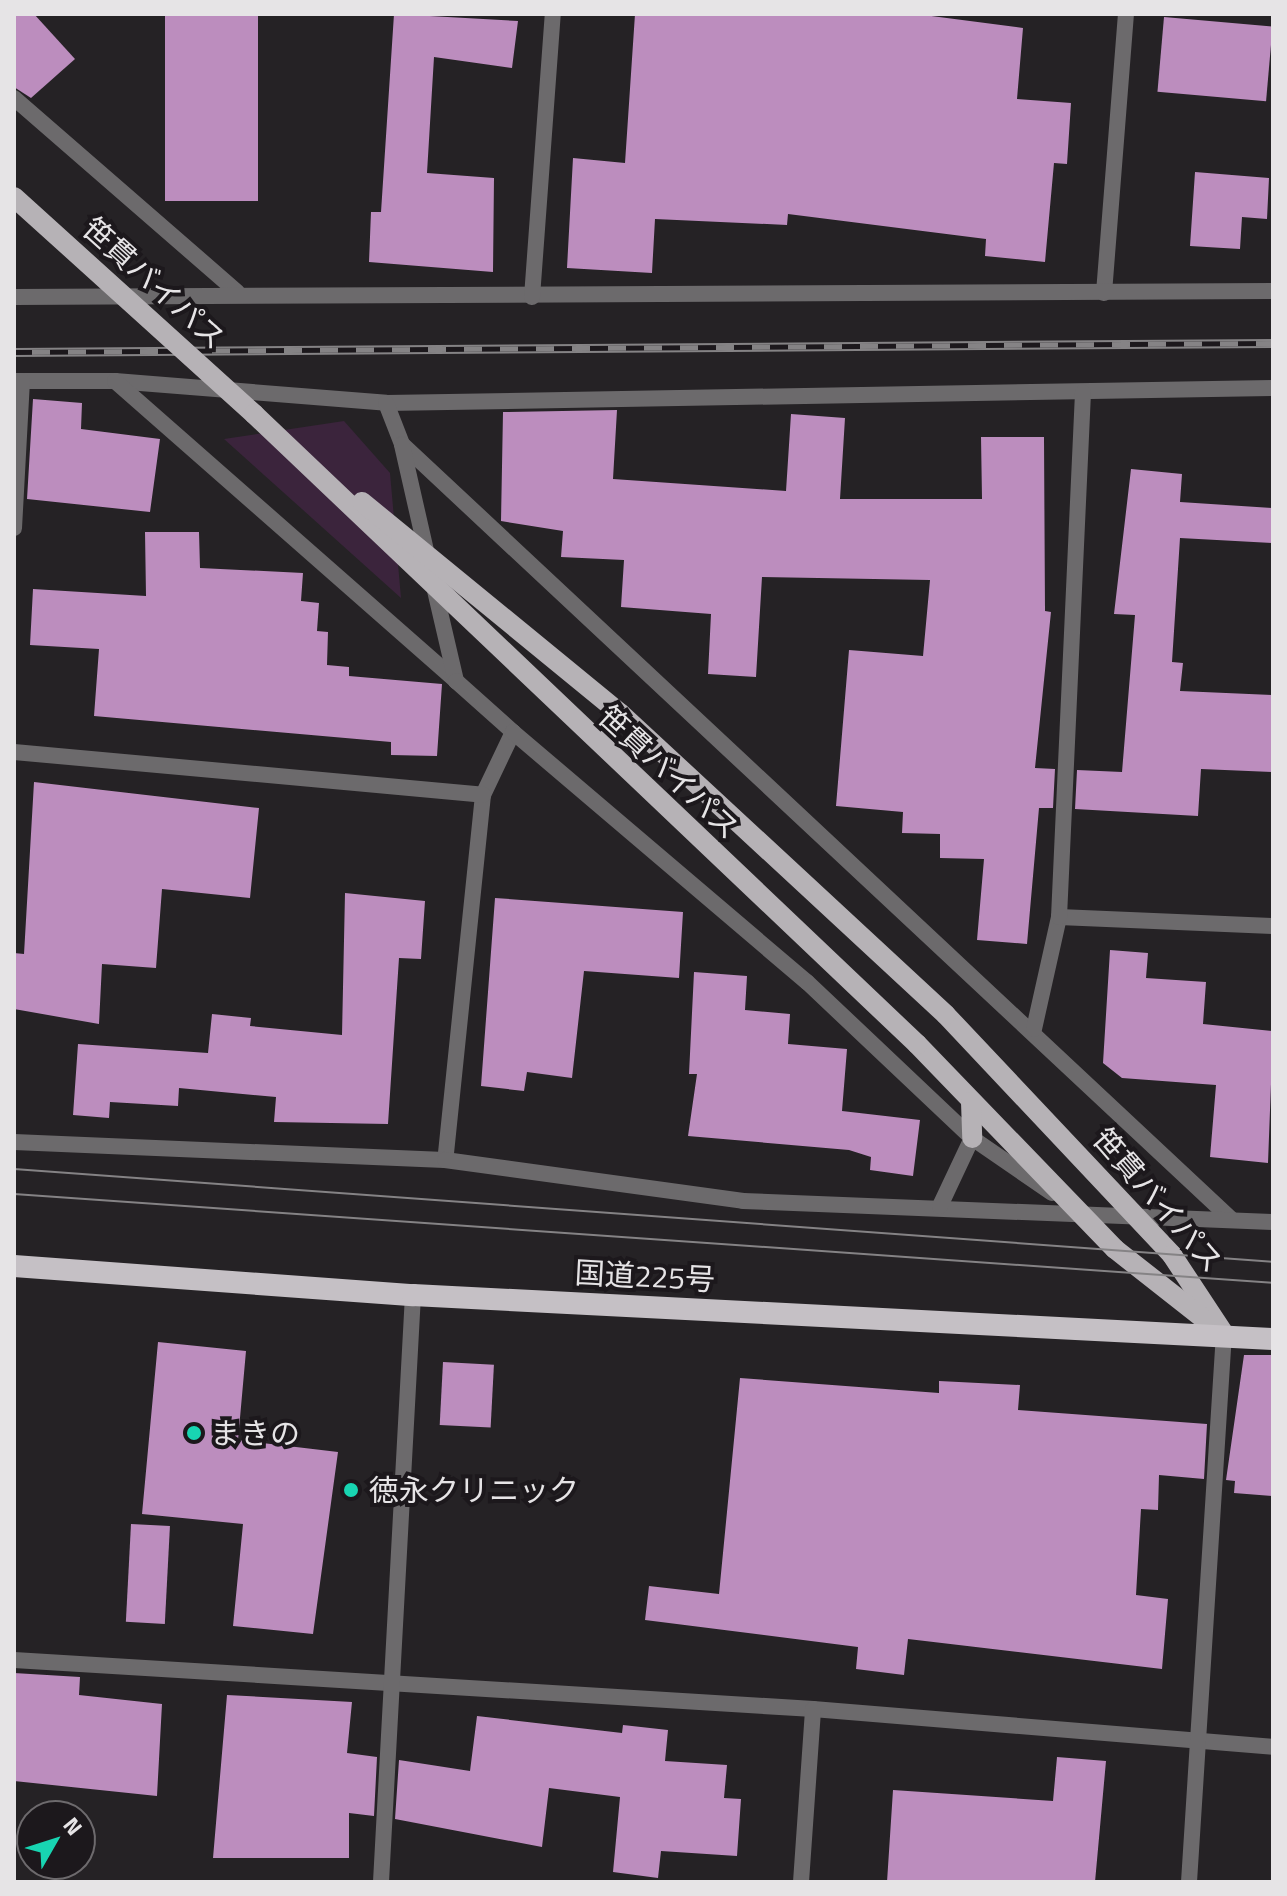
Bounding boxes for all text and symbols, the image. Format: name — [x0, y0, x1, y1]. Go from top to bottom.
street label: 笹貫バイパス — [75, 209, 233, 357]
street label: 笹貫バイパス — [591, 697, 747, 847]
street label: 笹貫バイパス — [1085, 1120, 1231, 1280]
street label: 国道225号 — [574, 1254, 716, 1298]
place label: まきの — [210, 1415, 300, 1451]
marker: まきの — [185, 1424, 203, 1442]
place label: 徳永クリニック — [369, 1472, 579, 1508]
marker: 徳永クリニック — [340, 1479, 362, 1501]
north arrow — [16, 1800, 96, 1880]
text: N — [55, 1810, 91, 1843]

